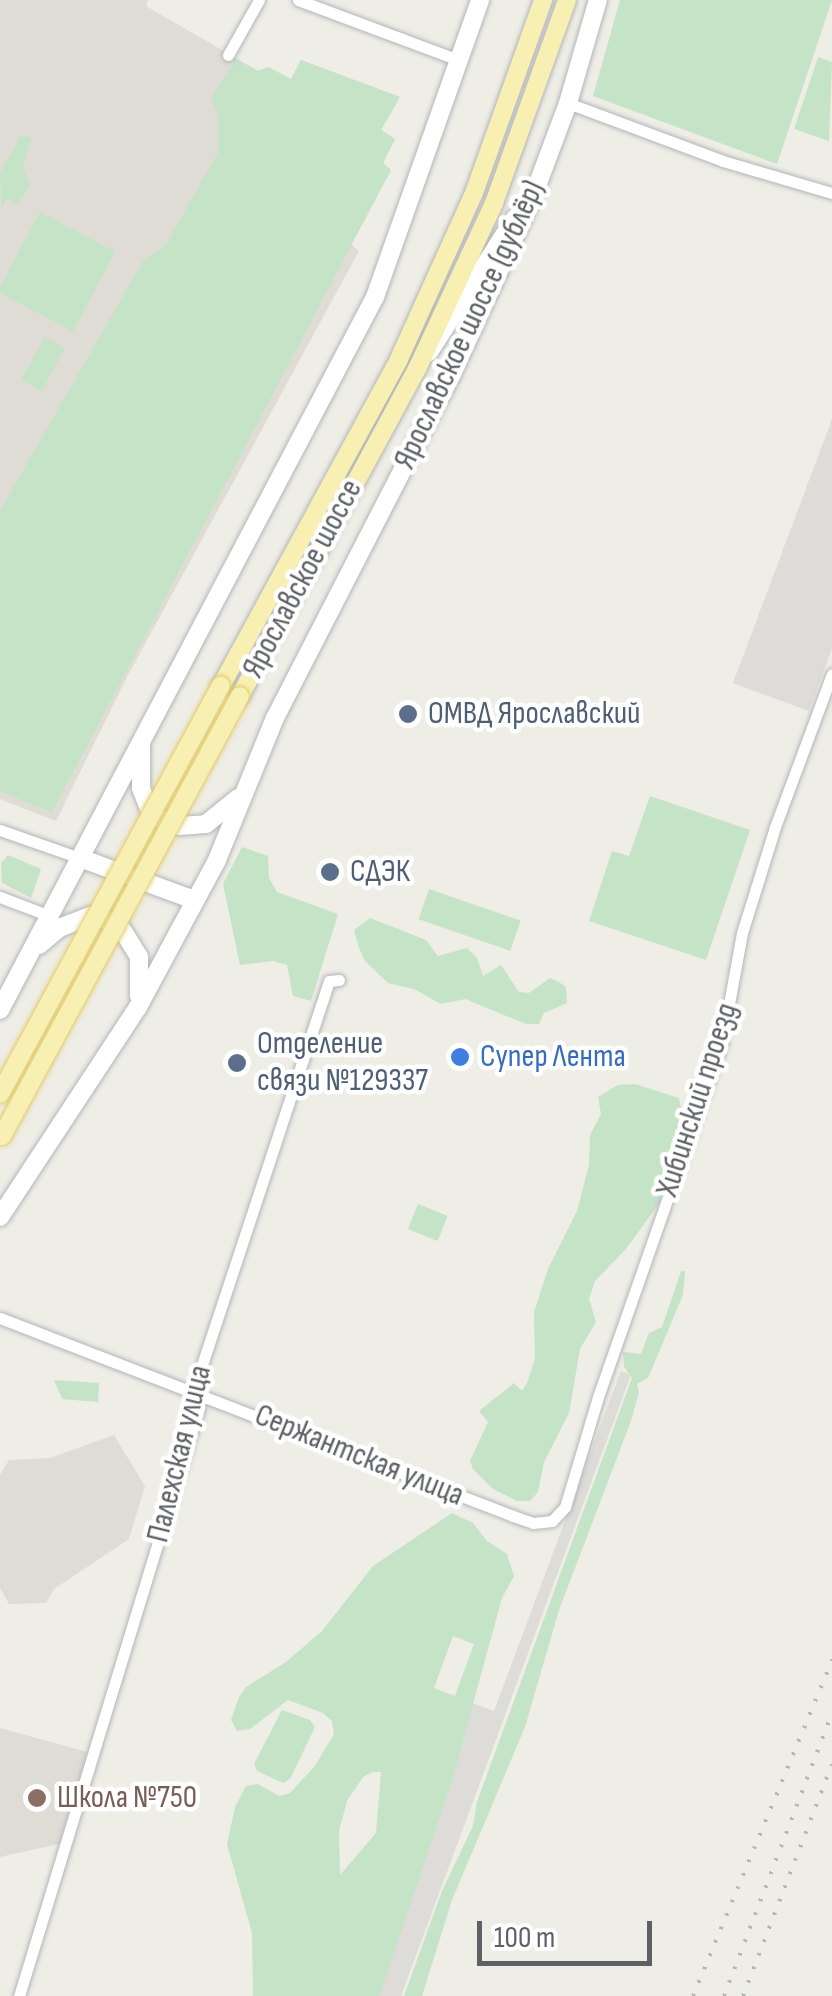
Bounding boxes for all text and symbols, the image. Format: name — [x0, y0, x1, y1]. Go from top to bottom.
street label: Ярославское шоссе (дублёр) — [386, 175, 554, 475]
street label: Ярославское шоссе — [235, 473, 371, 685]
place label: ОМВД Ярославский — [428, 695, 640, 733]
marker: ОМВД Ярославский — [397, 703, 419, 725]
place label: СДЭК — [350, 853, 410, 891]
marker: СДЭК — [319, 861, 341, 883]
street label: Хибинский проезд — [649, 998, 747, 1202]
place label: Отделение связи №129337 — [257, 1026, 428, 1101]
place label: Супер Лента — [480, 1038, 626, 1076]
marker: Супер Лента — [449, 1046, 471, 1068]
marker: Отделение связи №129337 — [226, 1052, 248, 1074]
street label: Палехская улица — [139, 1362, 221, 1546]
street label: Сержантская улица — [249, 1397, 469, 1515]
place label: Школа №750 — [57, 1779, 197, 1817]
marker: Школа №750 — [26, 1787, 48, 1809]
scale bar — [482, 1901, 657, 1963]
text: 100 m — [494, 1920, 555, 1956]

